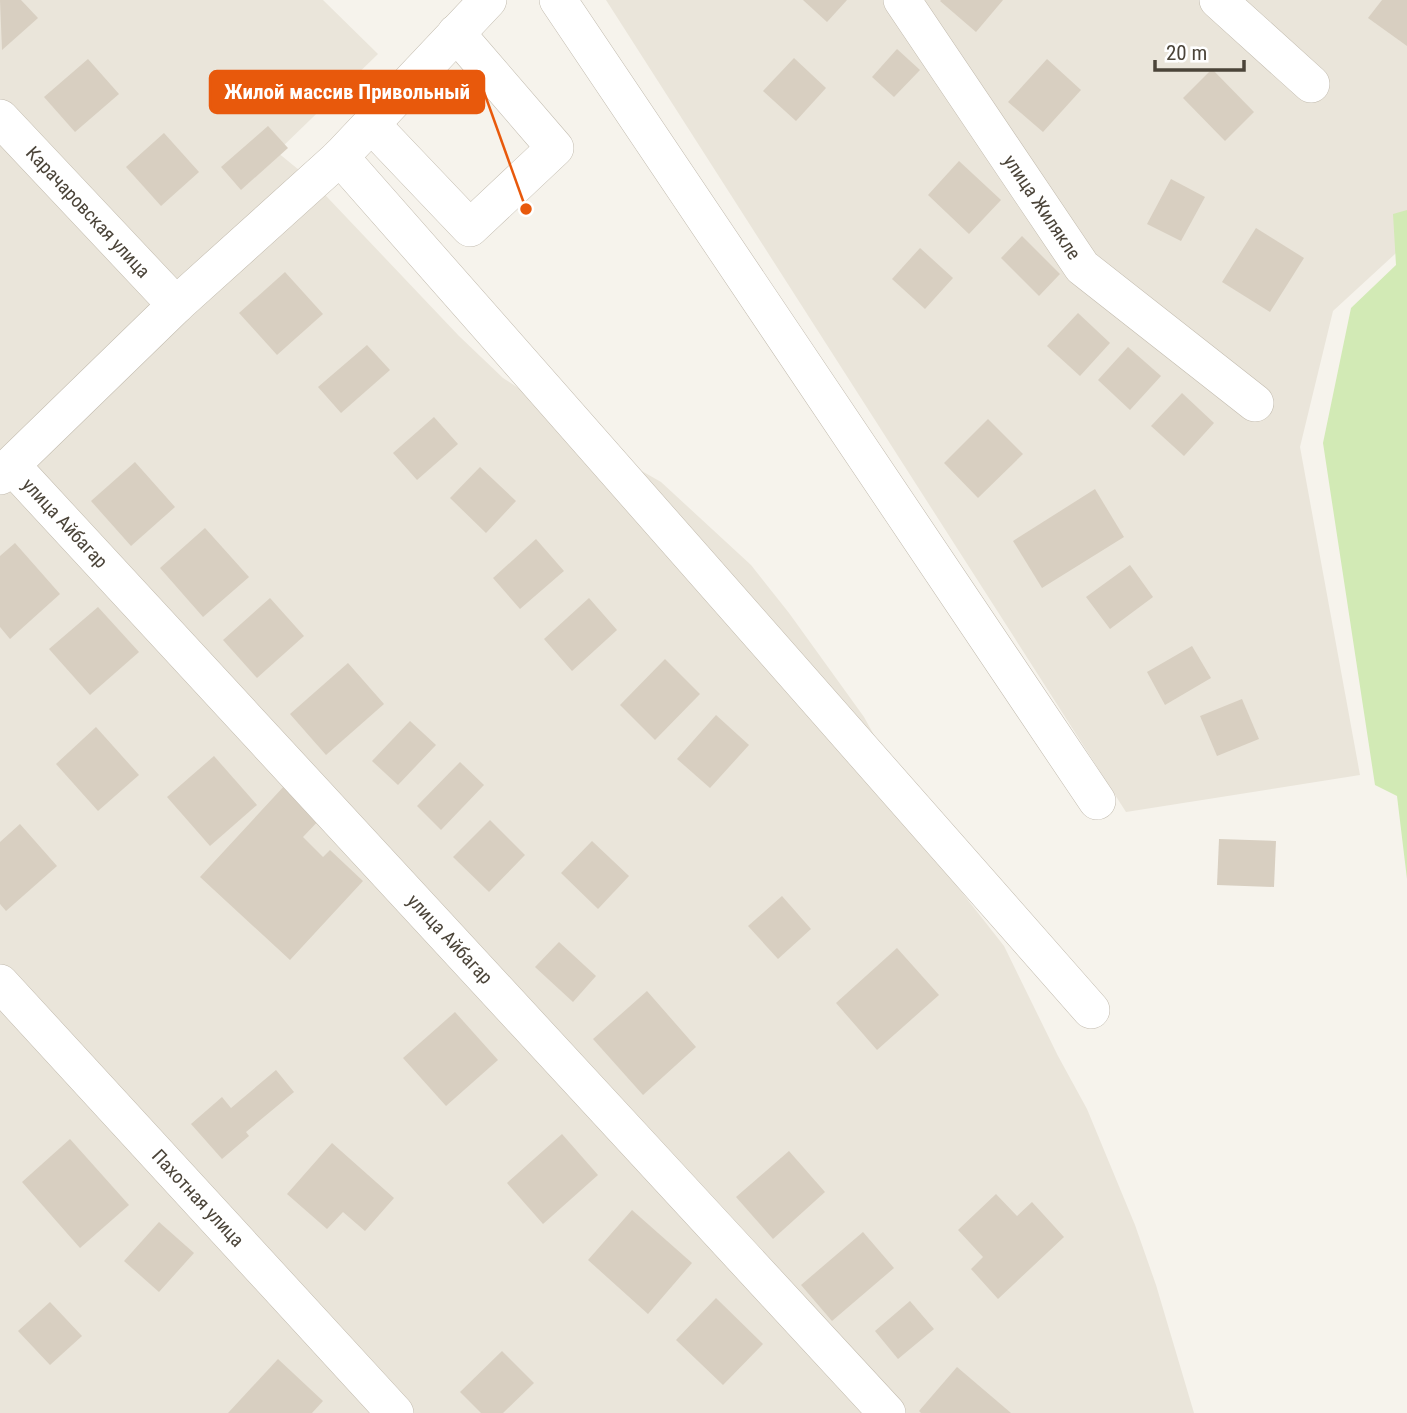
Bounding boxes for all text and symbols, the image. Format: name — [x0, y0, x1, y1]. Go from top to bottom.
scale bar — [1155, 28, 1244, 72]
text: 20 m — [1166, 41, 1207, 65]
callout: Жилой массив Привольный — [210, 71, 484, 113]
text: Жилой массив Привольный — [224, 80, 470, 104]
street label: Карачаровская улица — [21, 141, 155, 283]
street label: улица Жилякле — [998, 150, 1086, 264]
street label: улица Айбагар — [17, 473, 113, 573]
street label: улица Айбагар — [402, 889, 498, 989]
street label: Пахотная улица — [147, 1145, 249, 1251]

